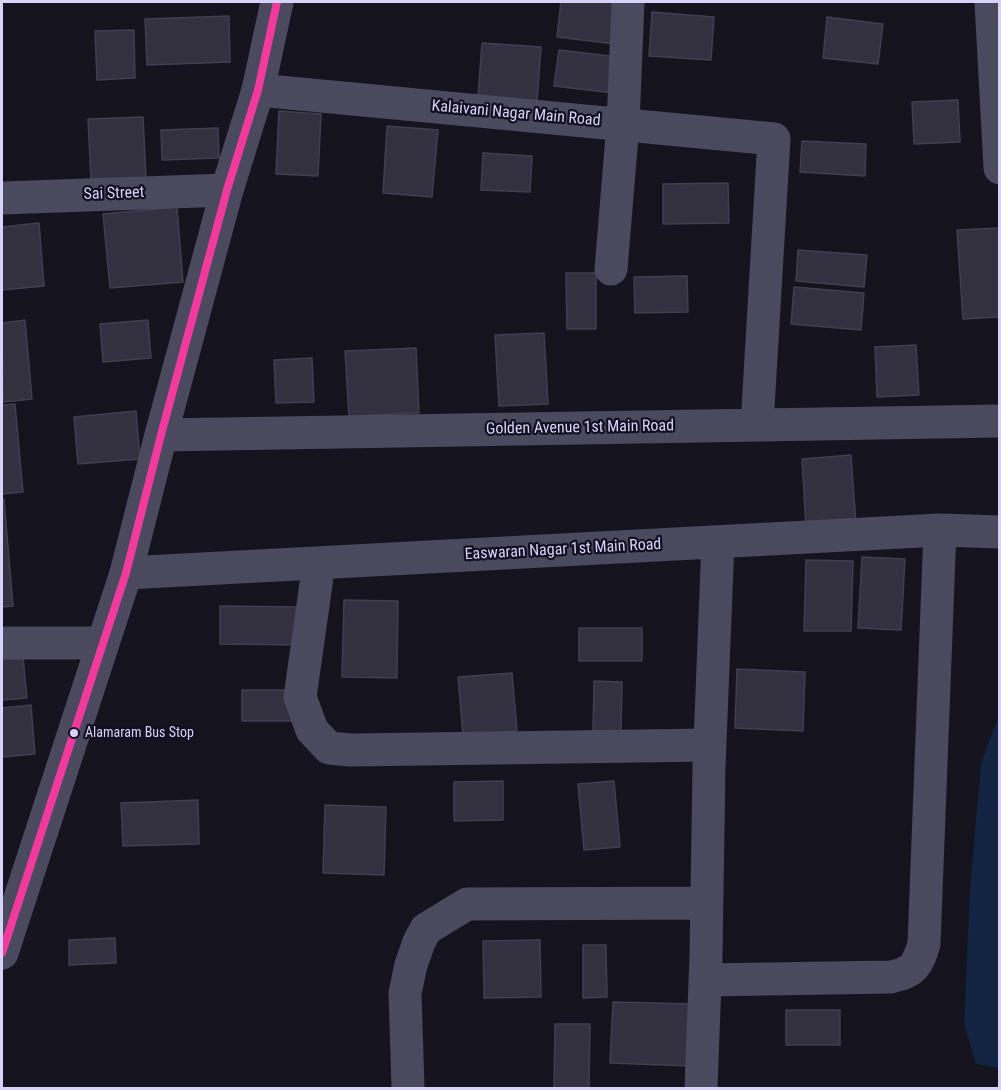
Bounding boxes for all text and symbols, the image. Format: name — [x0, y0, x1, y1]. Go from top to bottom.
street label: Kalaivani Nagar Main Road — [431, 97, 601, 131]
street label: Sai Street — [83, 183, 145, 205]
street label: Golden Avenue 1st Main Road — [486, 417, 674, 439]
street label: Easwaran Nagar 1st Main Road — [464, 535, 662, 565]
place label: Alamaram Bus Stop — [85, 725, 194, 741]
marker: Alamaram Bus Stop — [68, 727, 80, 739]

